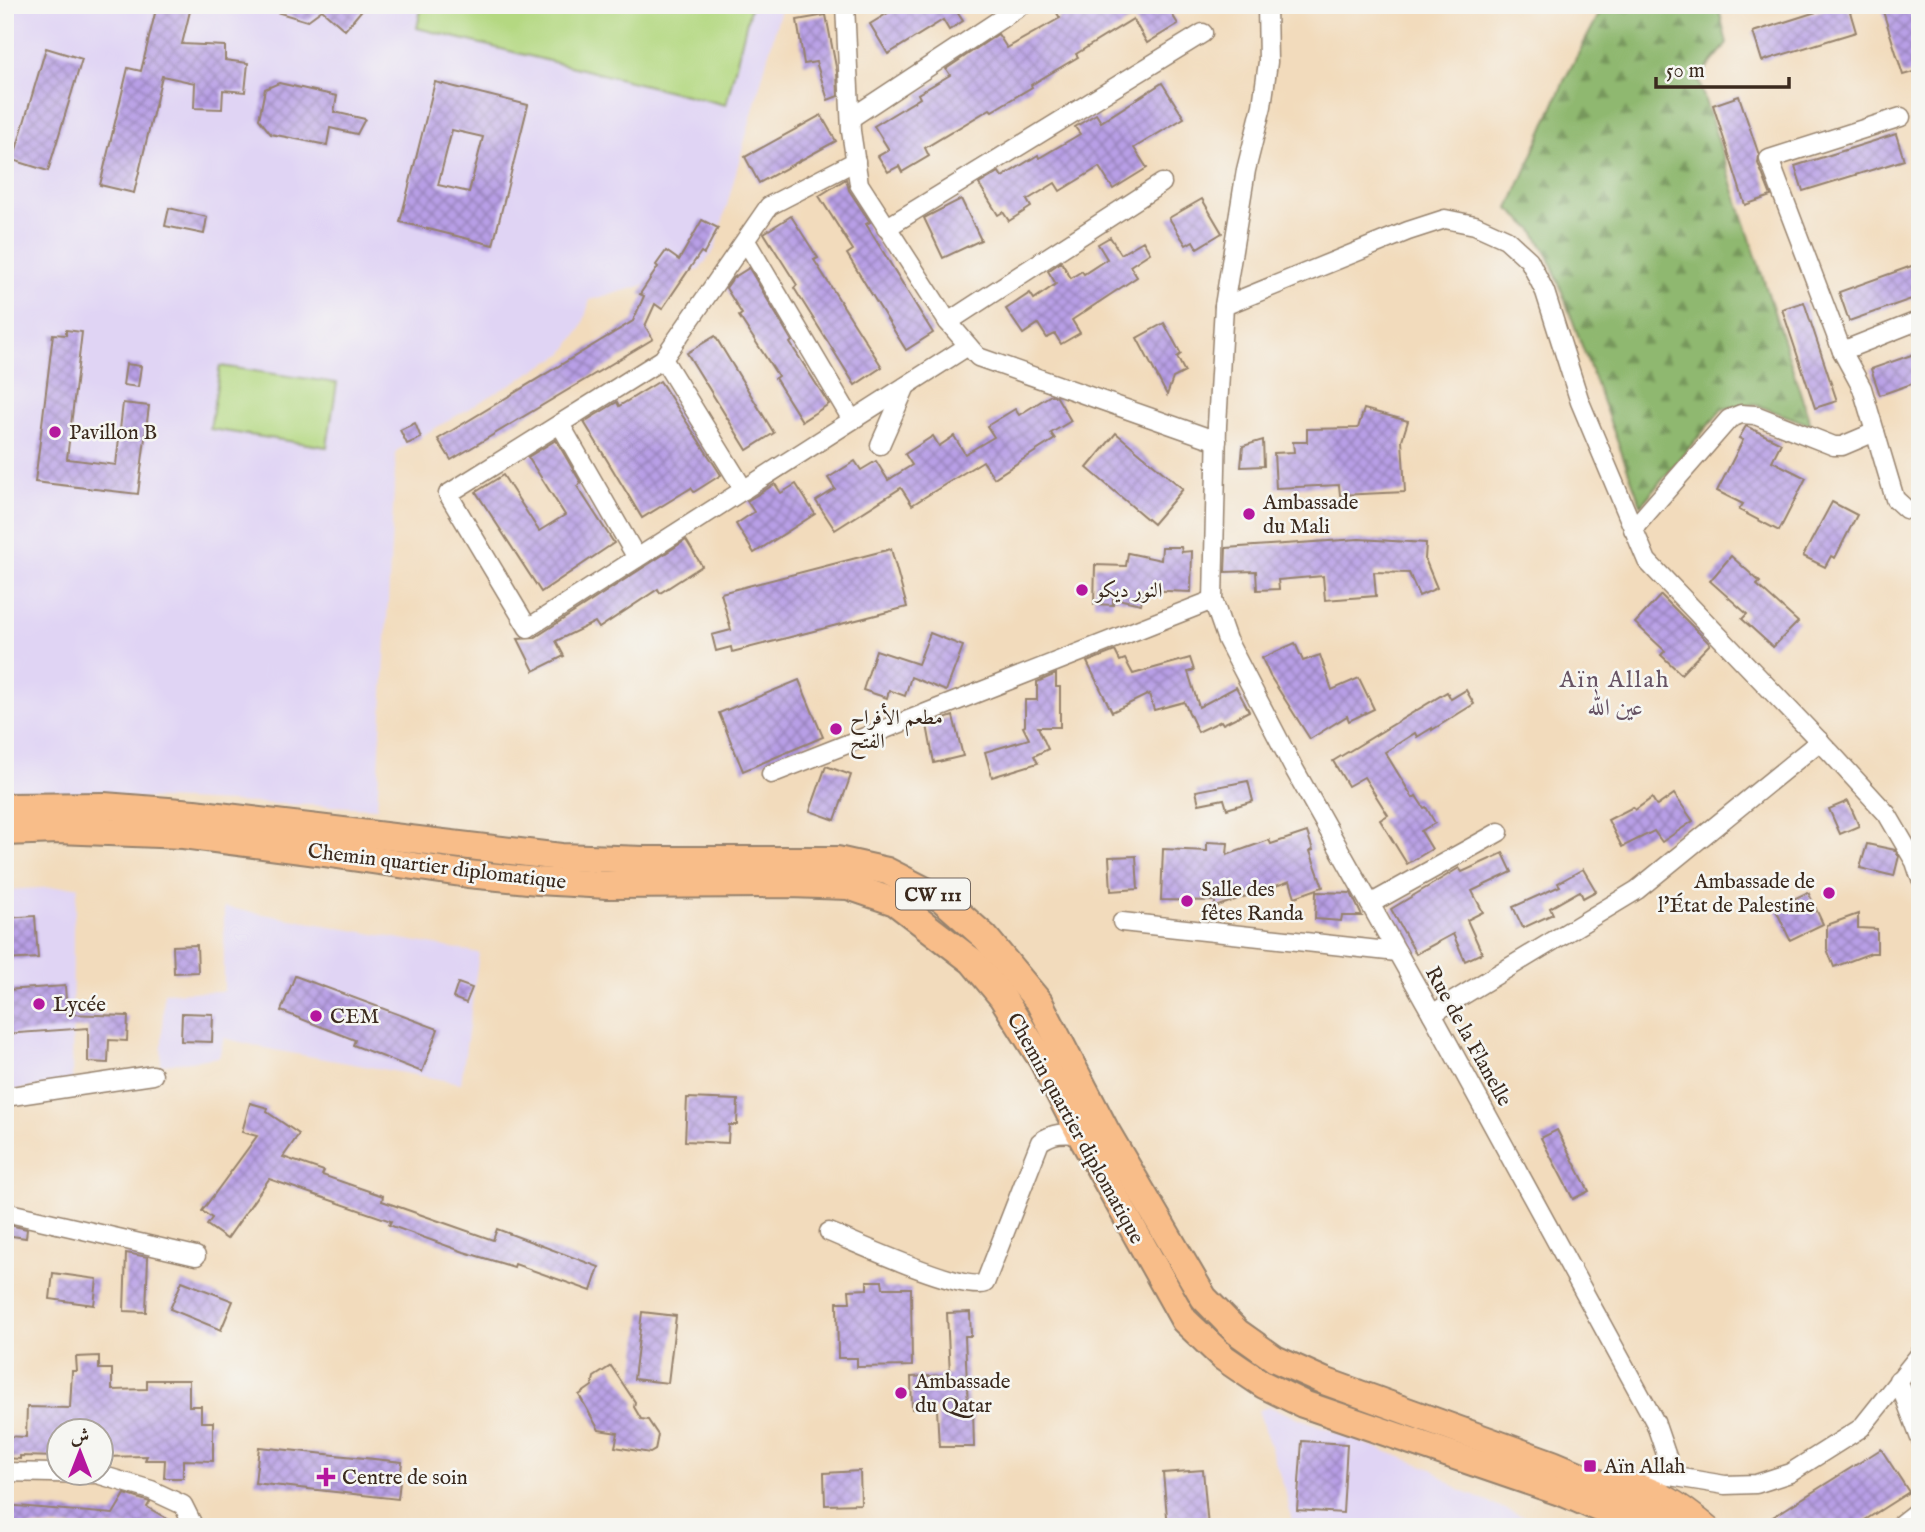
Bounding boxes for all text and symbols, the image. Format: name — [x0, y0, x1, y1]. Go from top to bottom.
scale bar — [1656, 46, 1788, 90]
text: 50 m — [1666, 58, 1705, 85]
place label: Pavillon B — [69, 420, 157, 447]
marker: Pavillon B — [47, 424, 63, 440]
place label: Ambassade du Mali — [1262, 490, 1359, 541]
marker: Ambassade du Mali — [1241, 506, 1257, 522]
place label: النور ديكو — [1094, 578, 1163, 605]
marker: النور ديكو — [1074, 582, 1090, 598]
district label: Aïn Allah عين الله — [1558, 665, 1671, 724]
place label: مطعم الأفراح الفتح — [850, 702, 943, 760]
marker: مطعم الأفراح الفتح — [828, 721, 844, 737]
street label: Chemin quartier diplomatique — [306, 838, 568, 897]
place label: Ambassade de l'État de Palestine — [1658, 869, 1815, 920]
place label: Salle des fêtes Randa — [1201, 877, 1304, 928]
road number: CW 111 — [896, 878, 970, 909]
marker: Ambassade de l'État de Palestine — [1821, 885, 1837, 901]
marker: Salle des fêtes Randa — [1179, 893, 1195, 909]
street label: Rue de la Flanelle — [1418, 962, 1517, 1112]
place label: Lycée — [53, 992, 106, 1019]
marker: Lycée — [31, 996, 47, 1012]
place label: CEM — [330, 1004, 380, 1031]
marker: CEM — [308, 1008, 324, 1024]
street label: Chemin quartier diplomatique — [1000, 1008, 1150, 1249]
place label: Ambassade du Qatar — [914, 1369, 1011, 1420]
marker: Ambassade du Qatar — [893, 1385, 909, 1401]
north arrow — [46, 1416, 116, 1486]
text: ش — [71, 1425, 89, 1449]
place label: Aïn Allah — [1603, 1454, 1686, 1481]
marker: Aïn Allah — [1582, 1458, 1598, 1474]
place label: Centre de soin — [342, 1465, 468, 1492]
marker: Centre de soin — [316, 1467, 336, 1487]

